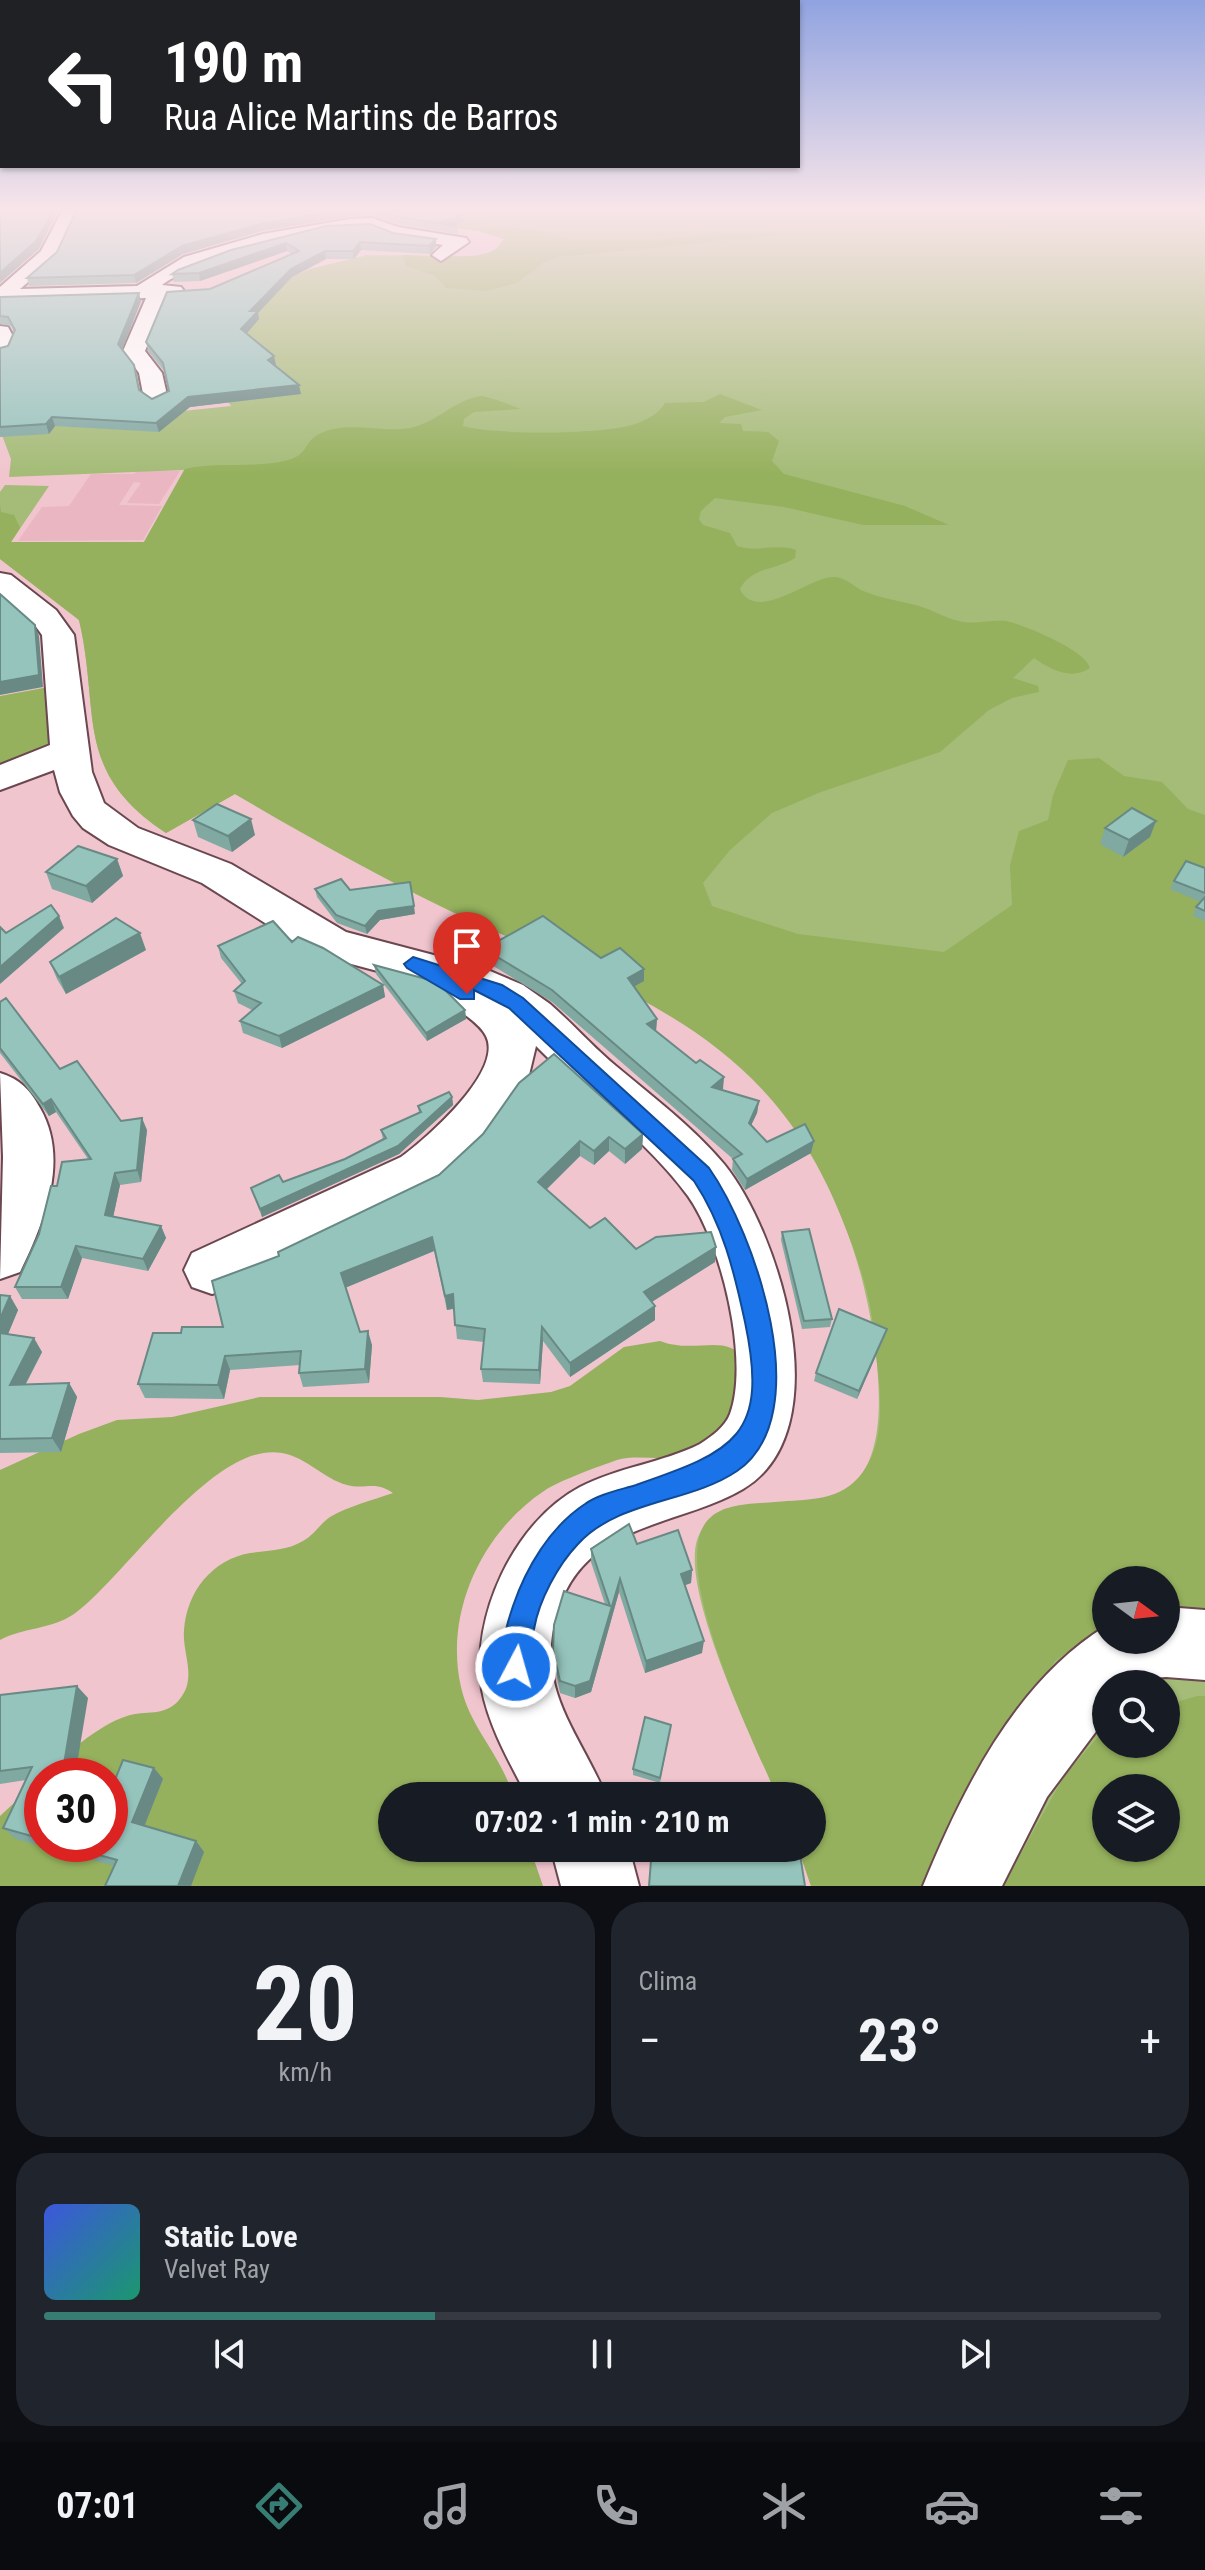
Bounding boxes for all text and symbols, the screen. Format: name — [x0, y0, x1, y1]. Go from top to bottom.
text: 190 m — [164, 30, 303, 96]
icon: left — [32, 32, 136, 136]
text: Rua Alice Martins de Barros — [164, 97, 558, 139]
pin — [433, 912, 501, 994]
icon: arrive — [445, 924, 489, 968]
north arrow — [1092, 1566, 1180, 1654]
map controls — [1092, 1566, 1180, 1862]
position arrow — [474, 1625, 558, 1709]
button: search — [1092, 1670, 1180, 1758]
speed limit sign: 30 — [24, 1758, 128, 1862]
button: layers — [1092, 1774, 1180, 1862]
text: 07:02 · 1 min · 210 m — [475, 1804, 729, 1839]
text: 20 — [253, 1944, 358, 2065]
text: Clima — [639, 1966, 697, 1996]
text: 23° — [858, 2005, 942, 2076]
text: − — [639, 2015, 661, 2067]
text: + — [1139, 2015, 1161, 2067]
text: km/h — [279, 2057, 332, 2087]
text: Static Love — [164, 2219, 298, 2254]
text: Velvet Ray — [164, 2254, 270, 2284]
icon: previous — [208, 2332, 252, 2376]
icon: pause — [580, 2332, 624, 2376]
icon: next — [953, 2332, 997, 2376]
icon: directions — [251, 2478, 307, 2534]
icon: music — [419, 2478, 475, 2534]
icon: phone — [588, 2478, 644, 2534]
icon: climate — [756, 2478, 812, 2534]
icon: car — [924, 2478, 980, 2534]
icon: filters — [1093, 2478, 1149, 2534]
text: 07:01 — [56, 2485, 139, 2527]

